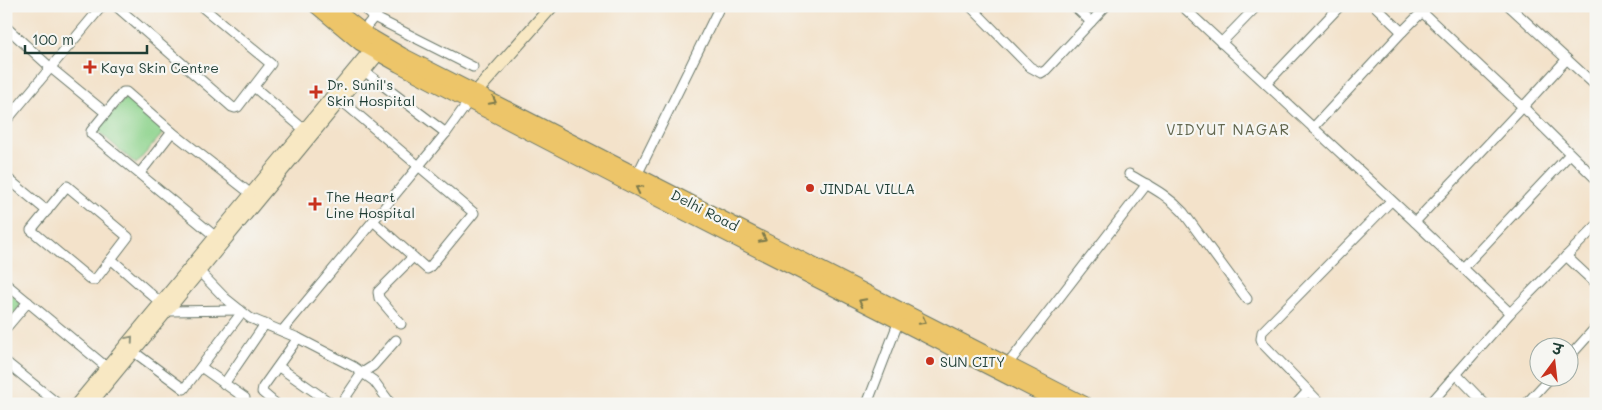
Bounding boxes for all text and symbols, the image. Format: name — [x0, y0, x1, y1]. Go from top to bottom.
scale bar — [25, 22, 148, 54]
text: 100 m — [32, 29, 74, 49]
place label: Kaya Skin Centre — [101, 58, 219, 77]
marker: Kaya Skin Centre — [83, 60, 97, 74]
place label: Dr. Sunil's Skin Hospital — [327, 75, 415, 110]
marker: Dr. Sunil's Skin Hospital — [309, 85, 323, 99]
one-way arrow — [488, 95, 497, 105]
district label: VIDYUT NAGAR — [1166, 119, 1290, 139]
place label: JINDAL VILLA — [820, 179, 915, 198]
marker: JINDAL VILLA — [804, 182, 816, 194]
one-way arrow — [635, 185, 644, 195]
street label: Delhi Road — [668, 185, 742, 235]
place label: The Heart Line Hospital — [326, 187, 415, 222]
marker: The Heart Line Hospital — [308, 197, 322, 211]
one-way arrow — [757, 233, 766, 243]
one-way arrow — [858, 299, 867, 309]
one-way arrow — [918, 315, 927, 325]
one-way arrow — [125, 336, 134, 345]
north arrow — [1530, 338, 1580, 388]
text: उ — [1549, 338, 1566, 360]
place label: SUN CITY — [940, 352, 1005, 371]
marker: SUN CITY — [924, 355, 936, 367]

